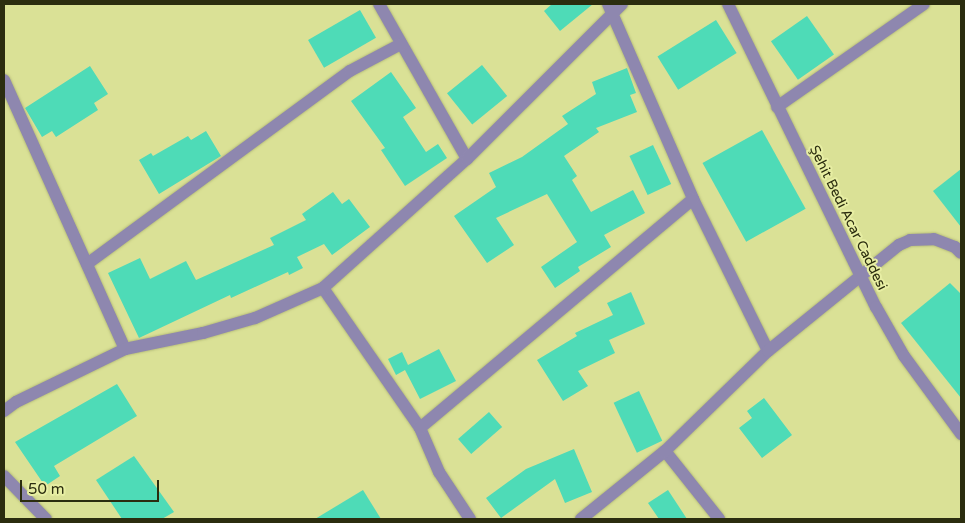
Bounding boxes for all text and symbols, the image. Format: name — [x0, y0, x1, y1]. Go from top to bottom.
street label: Şehit Bedi Acar Caddesi — [806, 143, 890, 293]
scale bar — [22, 470, 161, 502]
text: 50 m — [28, 480, 65, 498]

